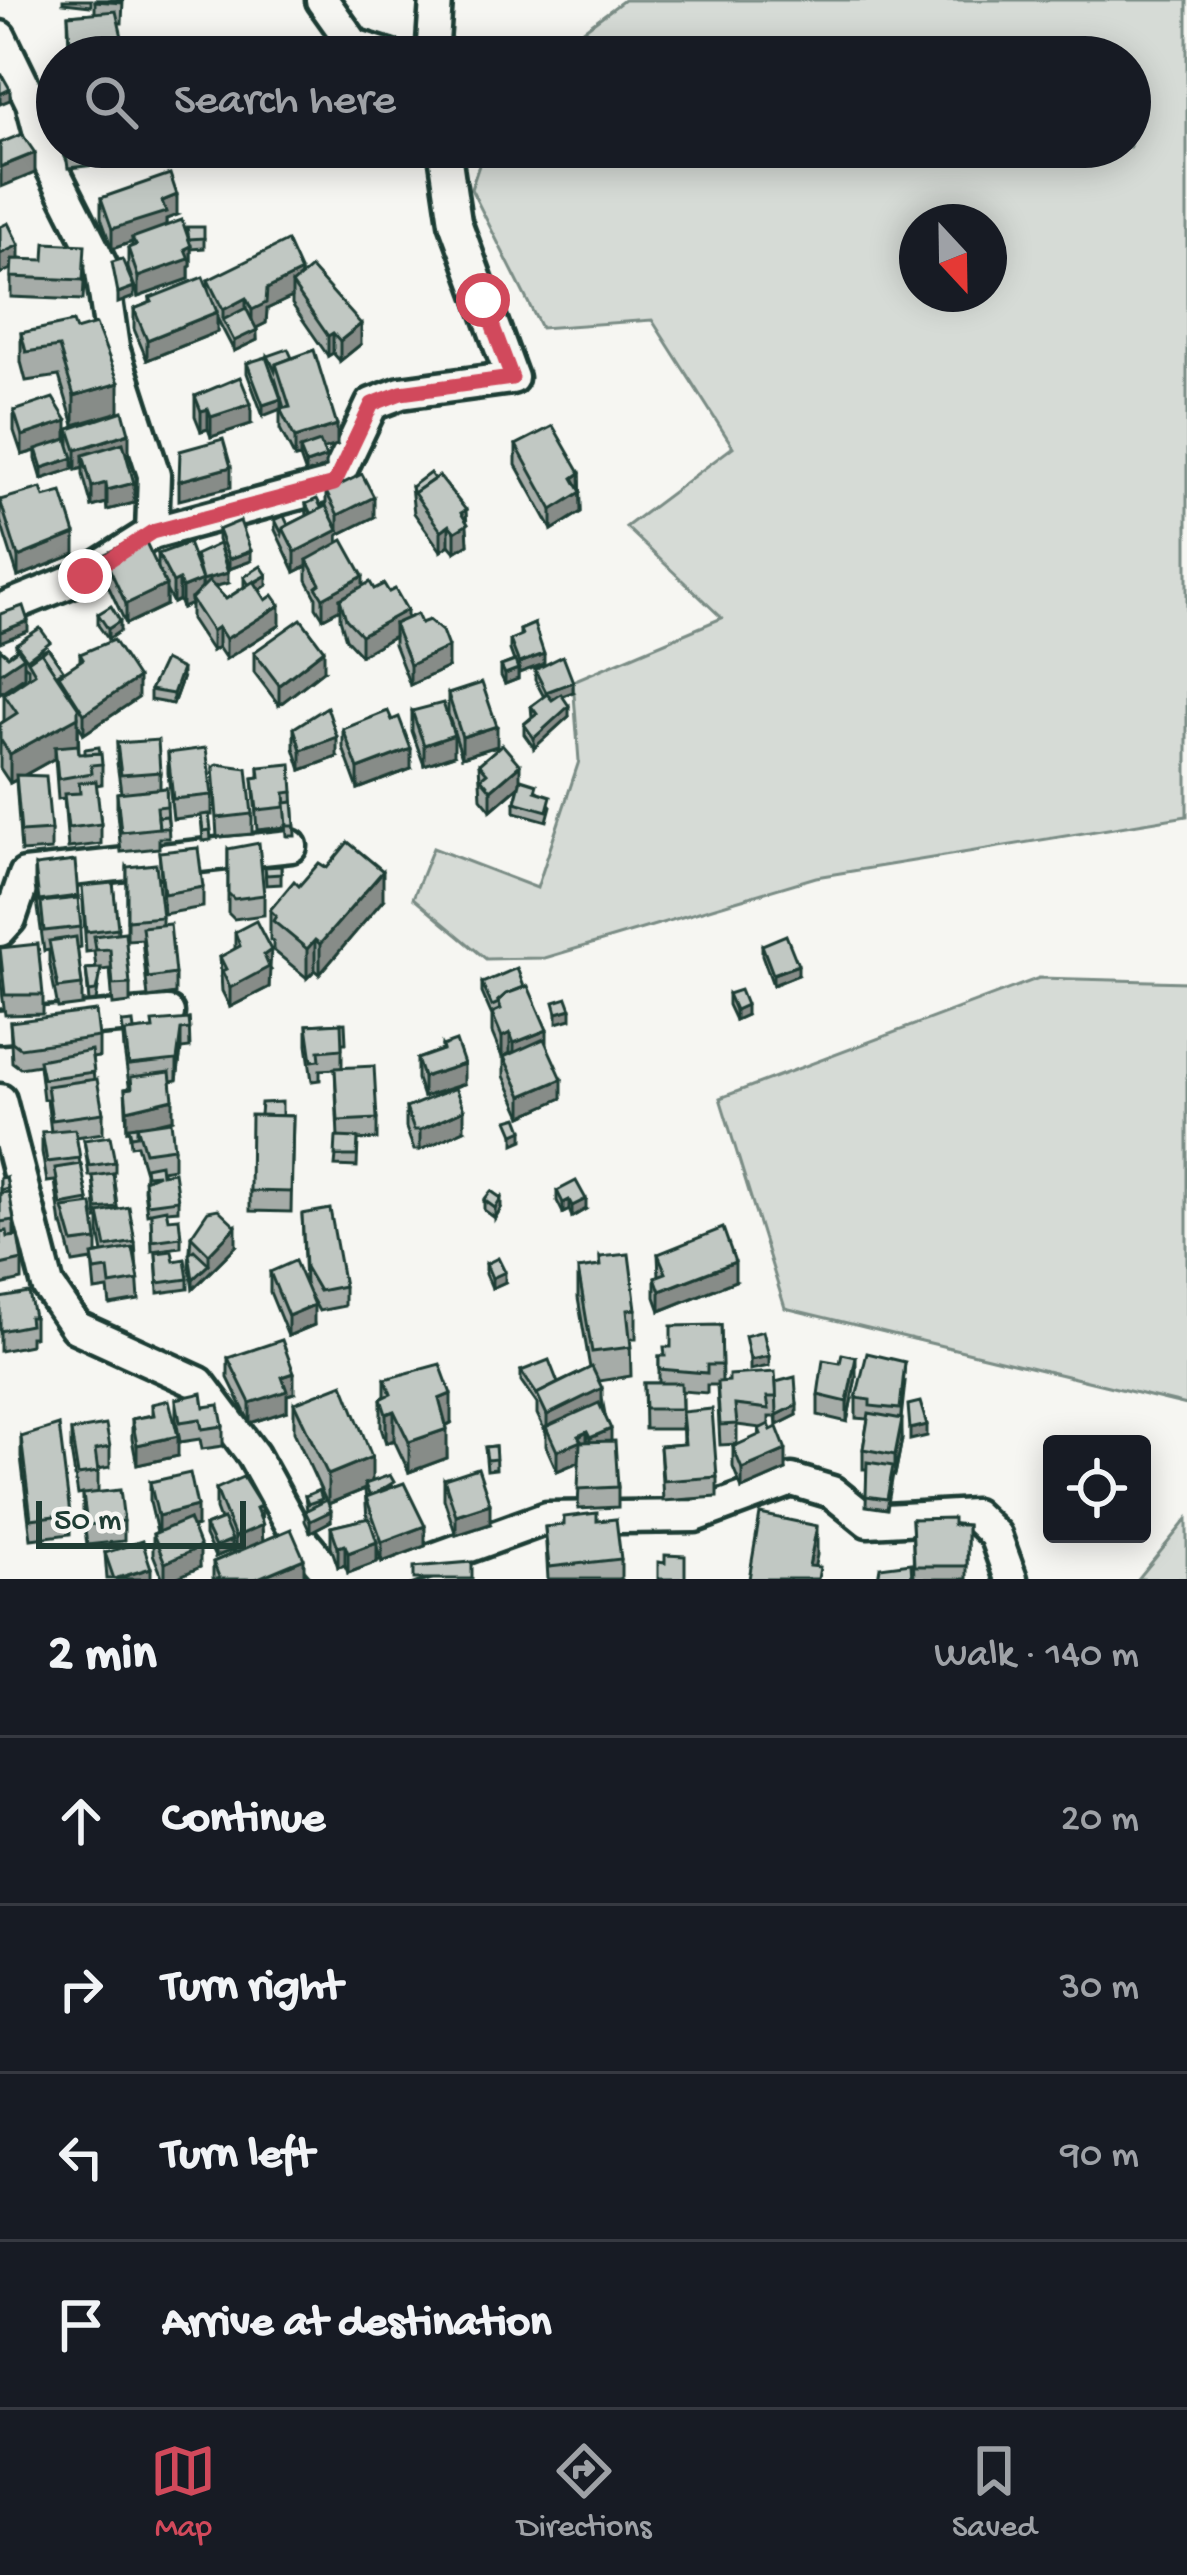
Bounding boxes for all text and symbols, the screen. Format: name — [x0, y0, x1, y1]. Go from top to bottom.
search box — [36, 36, 1151, 168]
icon: search — [78, 69, 144, 135]
text: Search here — [174, 76, 396, 129]
north arrow — [899, 204, 1007, 312]
route start — [456, 273, 510, 327]
route end — [58, 549, 112, 603]
map controls — [1043, 1435, 1151, 1543]
button: locate — [1043, 1435, 1151, 1543]
scale bar — [36, 1495, 246, 1548]
text: 50 m — [54, 1503, 121, 1541]
text: 2 min — [48, 1627, 157, 1687]
text: Walk · 140 m — [934, 1634, 1139, 1680]
icon: ahead — [48, 1788, 114, 1854]
text: Continue — [162, 1794, 325, 1847]
text: 20 m — [1061, 1798, 1139, 1844]
icon: right — [48, 1956, 114, 2022]
text: Turn right — [162, 1962, 342, 2015]
text: 30 m — [1060, 1966, 1139, 2012]
icon: left — [48, 2124, 114, 2190]
text: Turn left — [162, 2130, 314, 2183]
text: 90 m — [1060, 2134, 1139, 2180]
icon: arrive — [48, 2292, 114, 2358]
text: Arrive at destination — [162, 2298, 551, 2351]
tab: Map — [150, 2438, 216, 2548]
tab: Directions — [517, 2438, 651, 2548]
tab: Saved — [952, 2438, 1037, 2548]

